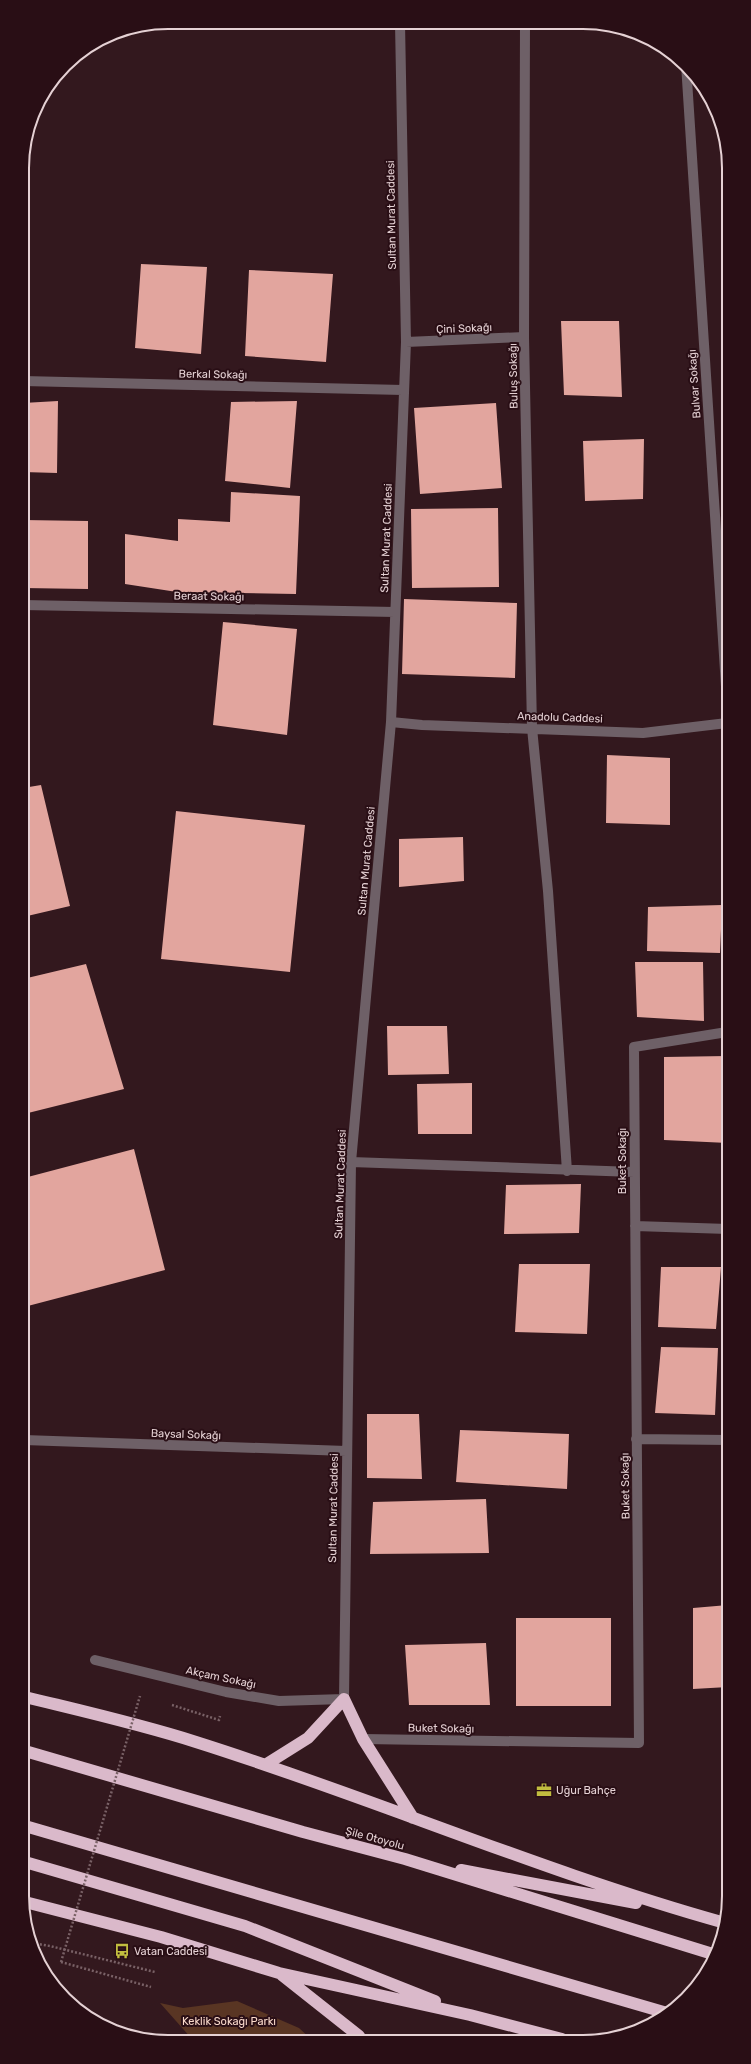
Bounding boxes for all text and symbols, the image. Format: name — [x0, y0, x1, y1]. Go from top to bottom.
street label: Sultan Murat Caddesi — [384, 160, 399, 270]
street label: Çini Sokağı — [436, 321, 492, 336]
street label: Buluş Sokağı — [506, 343, 521, 409]
street label: Bulvar Sokağı — [686, 349, 703, 419]
street label: Berkal Sokağı — [179, 367, 247, 382]
street label: Sultan Murat Caddesi — [378, 483, 395, 593]
street label: Beraat Sokağı — [174, 589, 244, 604]
street label: Anadolu Caddesi — [517, 710, 603, 725]
street label: Sultan Murat Caddesi — [355, 806, 378, 916]
street label: Buket Sokağı — [616, 1128, 629, 1194]
street label: Sultan Murat Caddesi — [332, 1129, 349, 1239]
street label: Baysal Sokağı — [151, 1427, 221, 1442]
street label: Sultan Murat Caddesi — [326, 1453, 341, 1563]
street label: Buket Sokağı — [618, 1453, 633, 1519]
street label: Akçam Sokağı — [185, 1664, 257, 1691]
street label: Buket Sokağı — [408, 1721, 474, 1736]
office icon: Uğur Bahçe — [535, 1781, 553, 1799]
place label: Uğur Bahçe — [556, 1784, 616, 1797]
street label: Şile Otoyolu — [344, 1824, 406, 1853]
bus stop icon: Vatan Caddesi — [113, 1942, 131, 1960]
place label: Vatan Caddesi — [134, 1945, 207, 1958]
park label: Keklik Sokağı Parkı — [182, 2015, 276, 2028]

